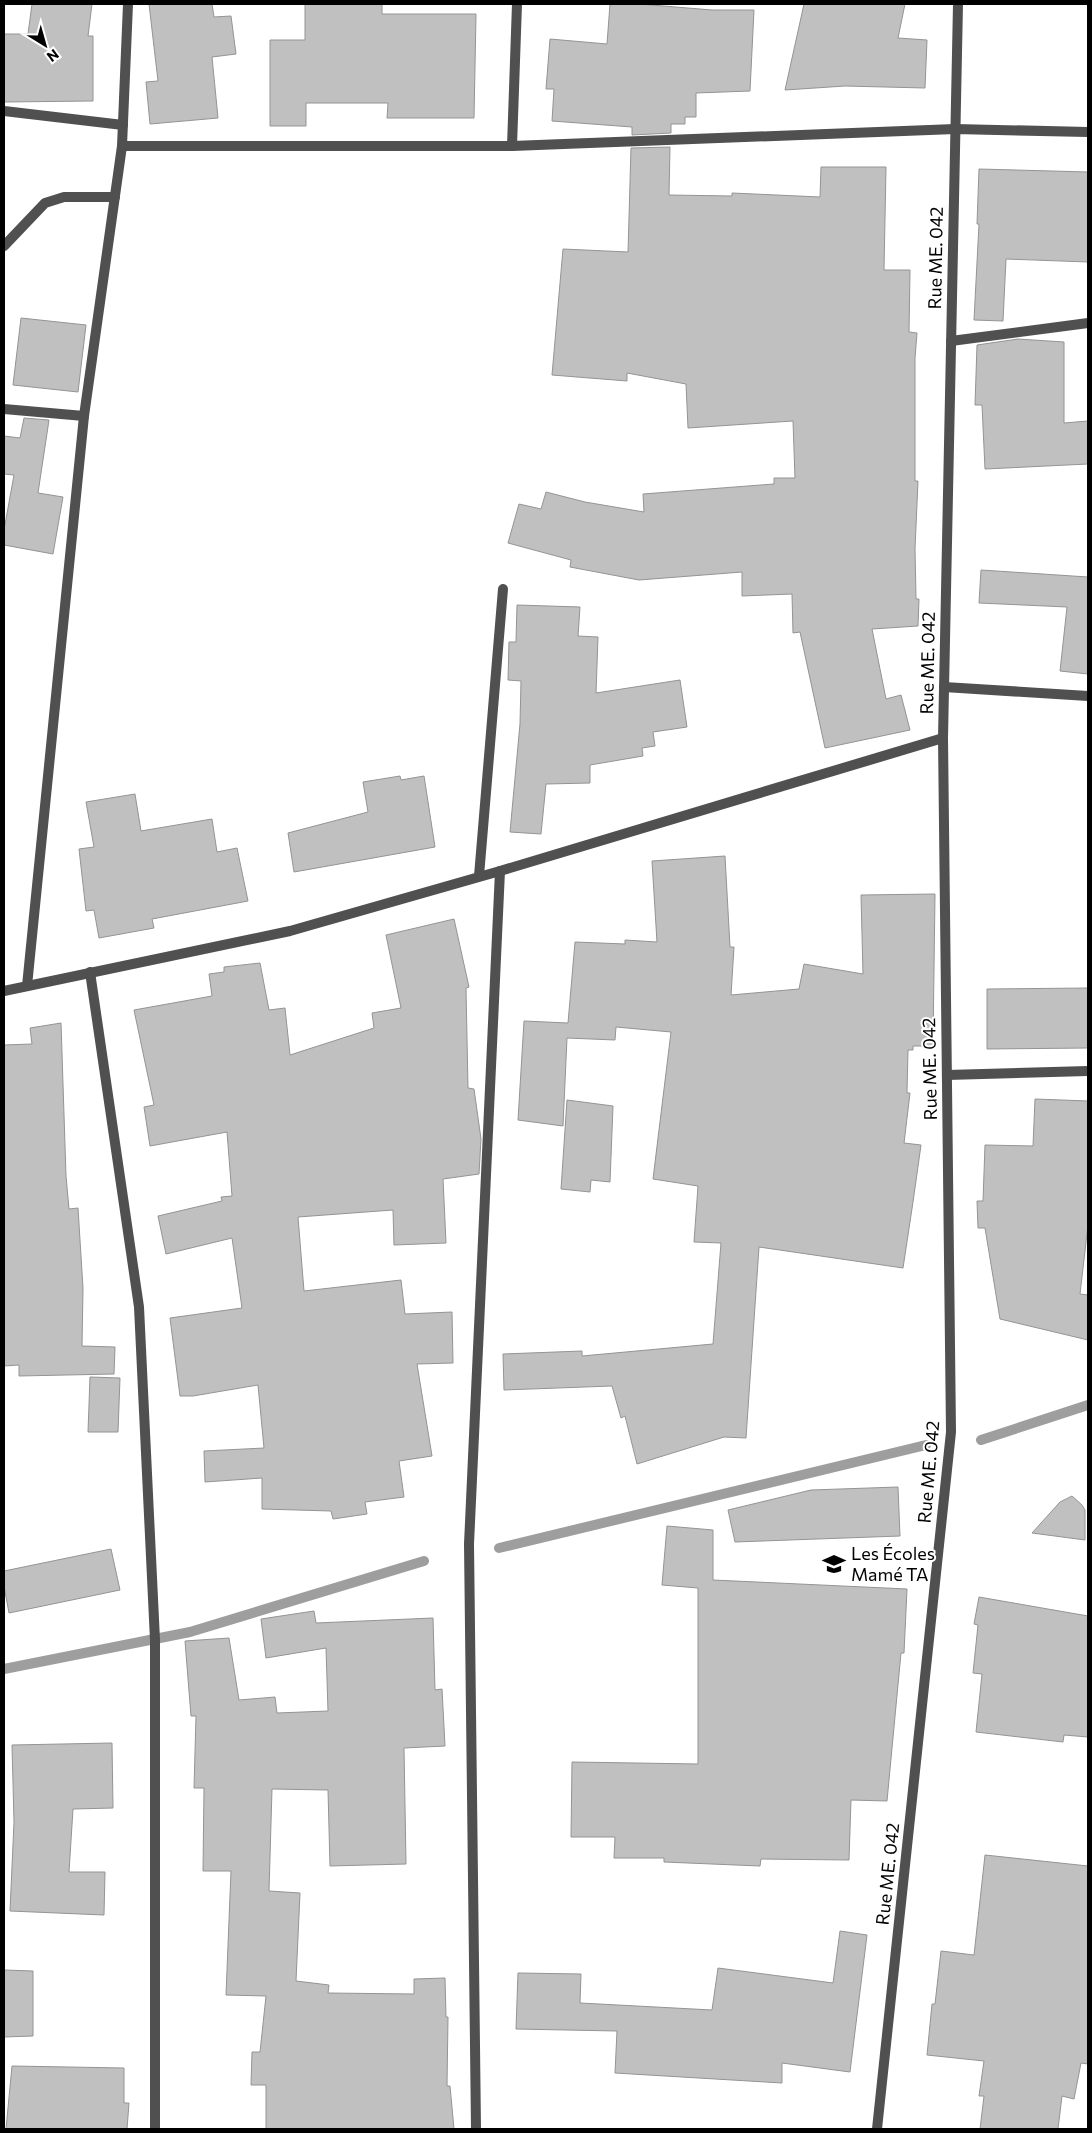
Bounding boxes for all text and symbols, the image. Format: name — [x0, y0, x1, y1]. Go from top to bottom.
north arrow — [20, 20, 70, 70]
text: N — [44, 46, 62, 66]
street label: Rue ME. 042 — [923, 206, 947, 310]
street label: Rue ME. 042 — [915, 611, 939, 715]
street label: Rue ME. 042 — [917, 1017, 941, 1121]
street label: Rue ME. 042 — [913, 1420, 943, 1524]
place label: Les Écoles Mamé TA — [851, 1542, 935, 1585]
school or university icon: Les Écoles Mamé TA — [821, 1551, 847, 1577]
street label: Rue ME. 042 — [871, 1822, 903, 1926]

